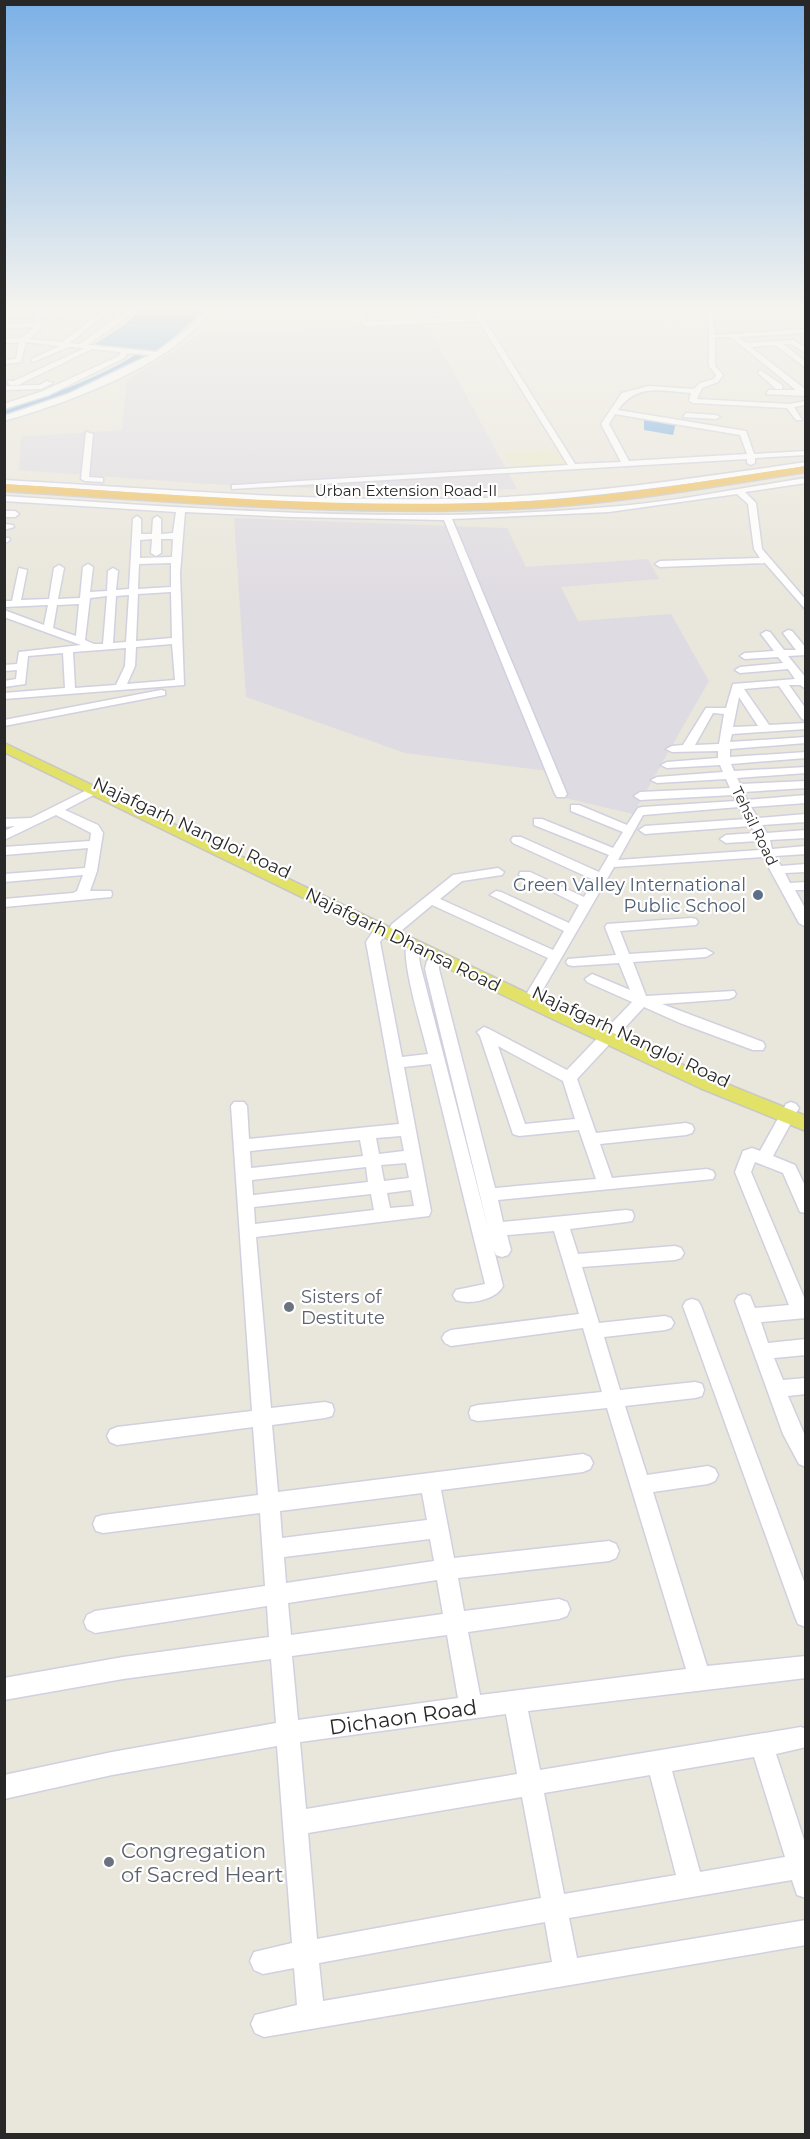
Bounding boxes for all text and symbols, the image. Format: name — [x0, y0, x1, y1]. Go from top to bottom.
street label: Urban Extension Road-II — [315, 481, 497, 500]
street label: Najafgarh Nangloi Road — [89, 772, 295, 884]
street label: Tehsil Road — [728, 783, 782, 869]
place label: Green Valley International Public School — [513, 874, 746, 917]
street label: Najafgarh Dhansa Road — [302, 883, 504, 997]
marker: Green Valley International Public School — [751, 888, 765, 902]
street label: Najafgarh Nangloi Road — [528, 981, 734, 1093]
place label: Sisters of Destitute — [301, 1286, 385, 1329]
marker: Sisters of Destitute — [282, 1300, 296, 1314]
street label: Dichaon Road — [327, 1694, 479, 1740]
place label: Congregation of Sacred Heart — [121, 1838, 284, 1887]
marker: Congregation of Sacred Heart — [102, 1855, 116, 1869]

